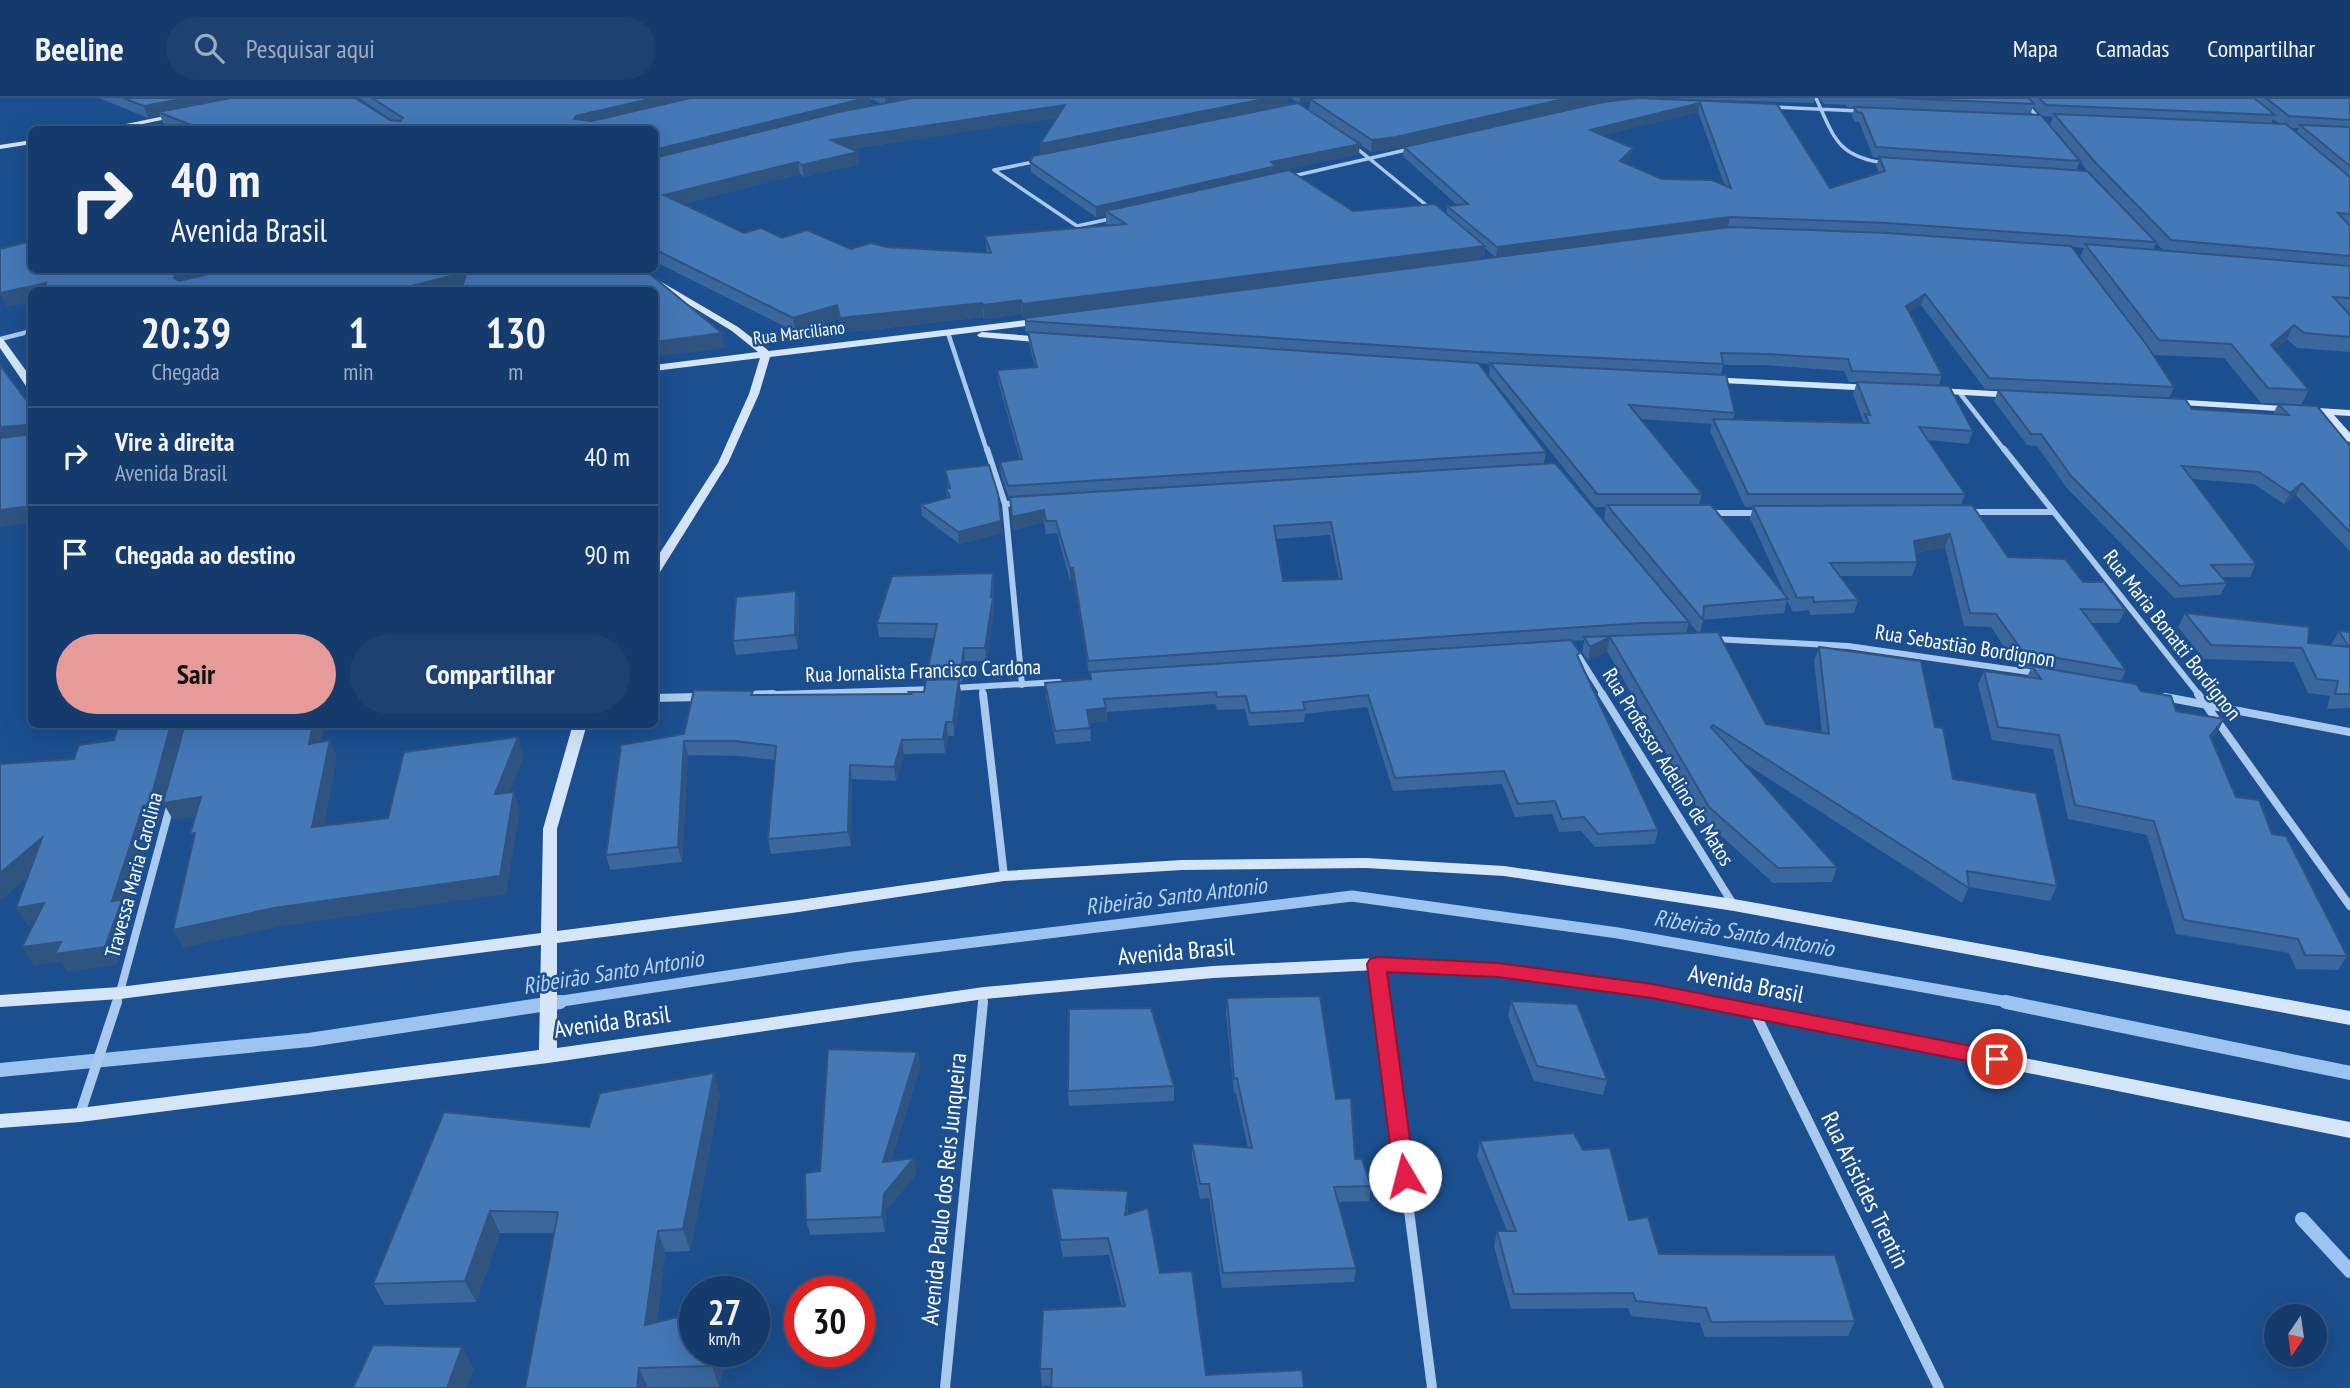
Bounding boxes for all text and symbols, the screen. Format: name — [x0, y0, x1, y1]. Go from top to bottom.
search box — [166, 17, 656, 80]
text: Beeline — [35, 27, 124, 70]
icon: search — [190, 29, 228, 67]
text: Pesquisar aqui — [246, 32, 375, 65]
text: Mapa — [2013, 33, 2058, 64]
text: Camadas — [2096, 33, 2169, 64]
text: Compartilhar — [2207, 33, 2315, 64]
text: 40 m — [171, 147, 260, 211]
icon: right — [56, 154, 147, 245]
text: Avenida Brasil — [171, 209, 327, 251]
text: 20:39 — [140, 305, 231, 360]
text: 1 — [348, 305, 368, 360]
text: 130 — [486, 305, 546, 360]
street label: Rua Marciliano — [752, 315, 846, 350]
text: Chegada — [152, 357, 220, 386]
text: min — [343, 357, 373, 386]
text: m — [508, 357, 523, 386]
text: Vire à direita — [115, 425, 234, 458]
icon: right — [56, 437, 94, 475]
text: 40 m — [584, 440, 630, 473]
text: Avenida Brasil — [115, 458, 227, 487]
icon: arrive — [56, 535, 94, 573]
text: Chegada ao destino — [115, 538, 296, 571]
text: 90 m — [584, 538, 630, 571]
street label: Rua Maria Bonatti Bordignon — [2097, 544, 2247, 725]
street label: Rua Sebastião Bordignon — [1873, 618, 2057, 673]
button: Sair — [56, 634, 336, 714]
button: Compartilhar — [350, 634, 630, 714]
street label: Rua Jornalista Francisco Cardona — [805, 653, 1041, 688]
street label: Rua Professor Adelino de Matos — [1597, 663, 1740, 871]
street label: Travessa Maria Carolina — [98, 789, 169, 961]
water label: Ribeirão Santo Antonio — [1084, 870, 1270, 921]
water label: Ribeirão Santo Antonio — [1652, 902, 1838, 963]
street label: Avenida Brasil — [1116, 931, 1236, 972]
water label: Ribeirão Santo Antonio — [521, 943, 707, 1000]
street label: Avenida Brasil — [1686, 957, 1807, 1010]
street label: Avenida Brasil — [552, 998, 672, 1045]
pin — [1967, 1029, 2027, 1089]
icon: arrive — [1978, 1040, 2016, 1078]
street label: Avenida Paulo dos Reis Junqueira — [914, 1051, 973, 1327]
street label: Rua Aristides Trentin — [1814, 1107, 1917, 1273]
position arrow — [1368, 1139, 1442, 1213]
speed limit sign: 30 — [784, 1276, 875, 1367]
text: 27 — [708, 1289, 741, 1335]
north arrow — [2264, 1304, 2328, 1367]
map controls — [2264, 1304, 2327, 1367]
text: km/h — [709, 1327, 740, 1350]

